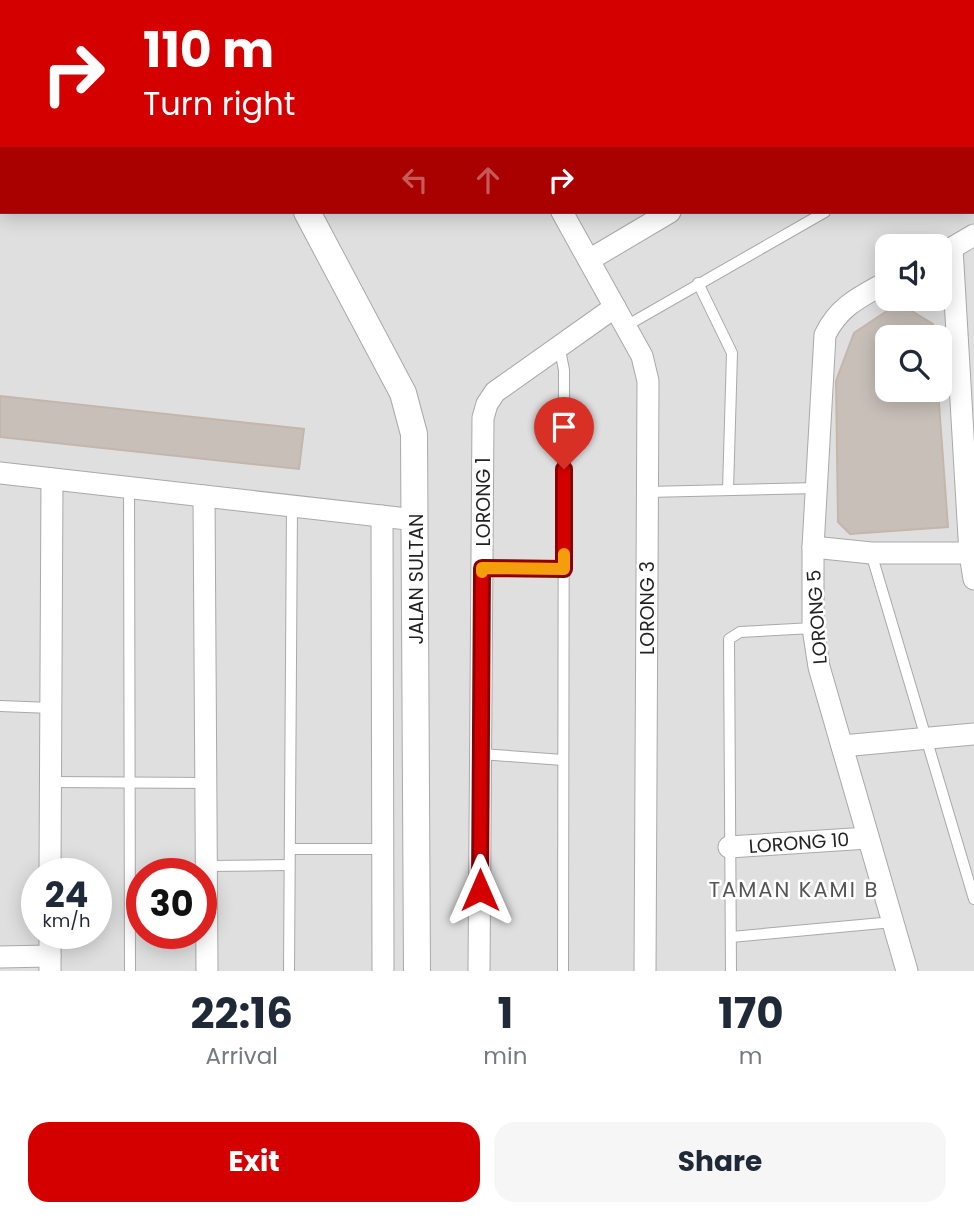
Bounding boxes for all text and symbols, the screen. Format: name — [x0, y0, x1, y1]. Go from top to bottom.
text: 110 m — [143, 16, 274, 84]
icon: right — [28, 28, 119, 119]
text: Turn right — [143, 81, 295, 126]
icon: left — [396, 161, 434, 199]
icon: ahead — [469, 161, 507, 199]
icon: right — [542, 161, 580, 199]
map controls — [875, 234, 952, 402]
button: sound — [875, 234, 952, 311]
button: search — [875, 325, 952, 402]
pin — [534, 397, 594, 469]
icon: arrive — [545, 408, 583, 446]
street label: LORONG 1 — [470, 458, 497, 546]
street label: JALAN SULTAN — [403, 514, 430, 644]
street label: LORONG 3 — [634, 561, 661, 655]
street label: LORONG 5 — [800, 569, 834, 665]
street label: LORONG 10 — [748, 826, 850, 860]
position arrow — [443, 853, 517, 927]
speed limit sign: 30 — [126, 858, 217, 949]
text: 24 — [45, 870, 88, 919]
district label: TAMAN KAMI B — [709, 875, 879, 904]
text: km/h — [43, 908, 90, 933]
text: 22:16 — [190, 984, 293, 1043]
text: 1 — [498, 984, 513, 1043]
text: 170 — [718, 984, 784, 1043]
text: Arrival — [205, 1040, 278, 1072]
text: min — [483, 1040, 527, 1072]
text: m — [739, 1040, 763, 1072]
button: Exit — [28, 1122, 480, 1202]
button: Share — [494, 1122, 946, 1202]

